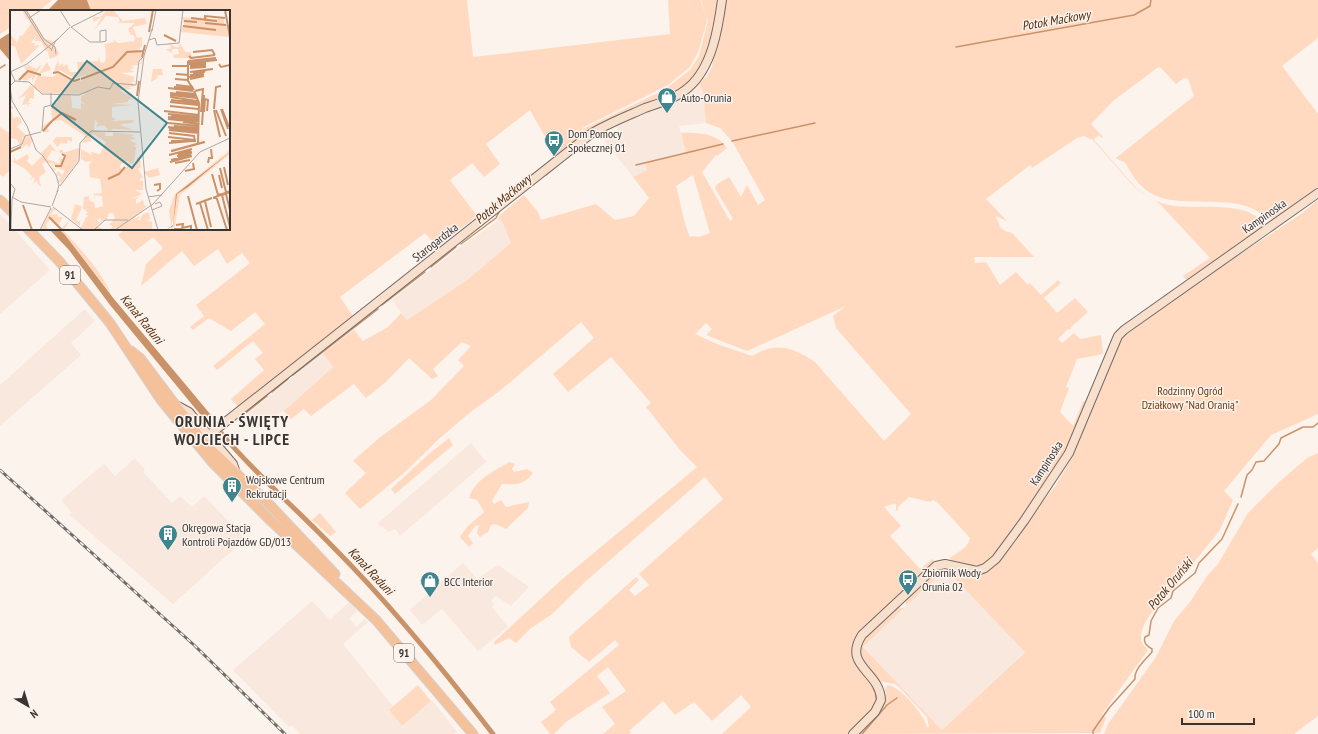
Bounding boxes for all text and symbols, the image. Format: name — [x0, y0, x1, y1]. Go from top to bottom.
water label: Potok Maćkowy — [1021, 5, 1093, 34]
inset map — [10, 10, 230, 230]
shop icon: Auto-Orunia — [656, 86, 678, 114]
place label: Auto-Orunia — [681, 90, 732, 105]
place label: Dom Pomocy Społecznej 01 — [568, 126, 626, 155]
bus stop icon: Dom Pomocy Społecznej 01 — [543, 129, 565, 157]
water label: Potok Maćkowy — [471, 169, 536, 228]
street label: Kampinoska — [1239, 195, 1289, 237]
street label: Starogardzka — [409, 219, 461, 265]
road number: 91 — [60, 266, 80, 284]
water label: Kanał Raduni — [117, 291, 169, 349]
park label: Rodzinny Ogród Działkowy "Nad Oranią" — [1142, 383, 1238, 412]
district label: ORUNIA - ŚWIĘTY WOJCIECH - LIPCE — [173, 411, 290, 449]
street label: Kampinoska — [1026, 438, 1066, 488]
place label: Wojskowe Centrum Rekrutacji — [246, 472, 325, 501]
building icon: Wojskowe Centrum Rekrutacji — [221, 475, 243, 503]
place label: Okręgowa Stacja Kontroli Pojazdów GD/013 — [182, 520, 291, 549]
building icon: Okręgowa Stacja Kontroli Pojazdów GD/013 — [157, 523, 179, 551]
water label: Kanał Raduni — [345, 544, 399, 600]
water label: Potok Oruński — [1144, 553, 1198, 613]
place label: Zbiornik Wody Orunia 02 — [922, 565, 981, 594]
bus stop icon: Zbiornik Wody Orunia 02 — [897, 568, 919, 596]
shop icon: BCC Interior — [419, 570, 441, 598]
place label: BCC Interior — [444, 574, 494, 589]
road number: 91 — [394, 644, 414, 662]
north arrow — [8, 686, 48, 726]
scale bar — [1182, 700, 1254, 726]
text: 100 m — [1188, 706, 1215, 721]
text: N — [27, 707, 41, 721]

